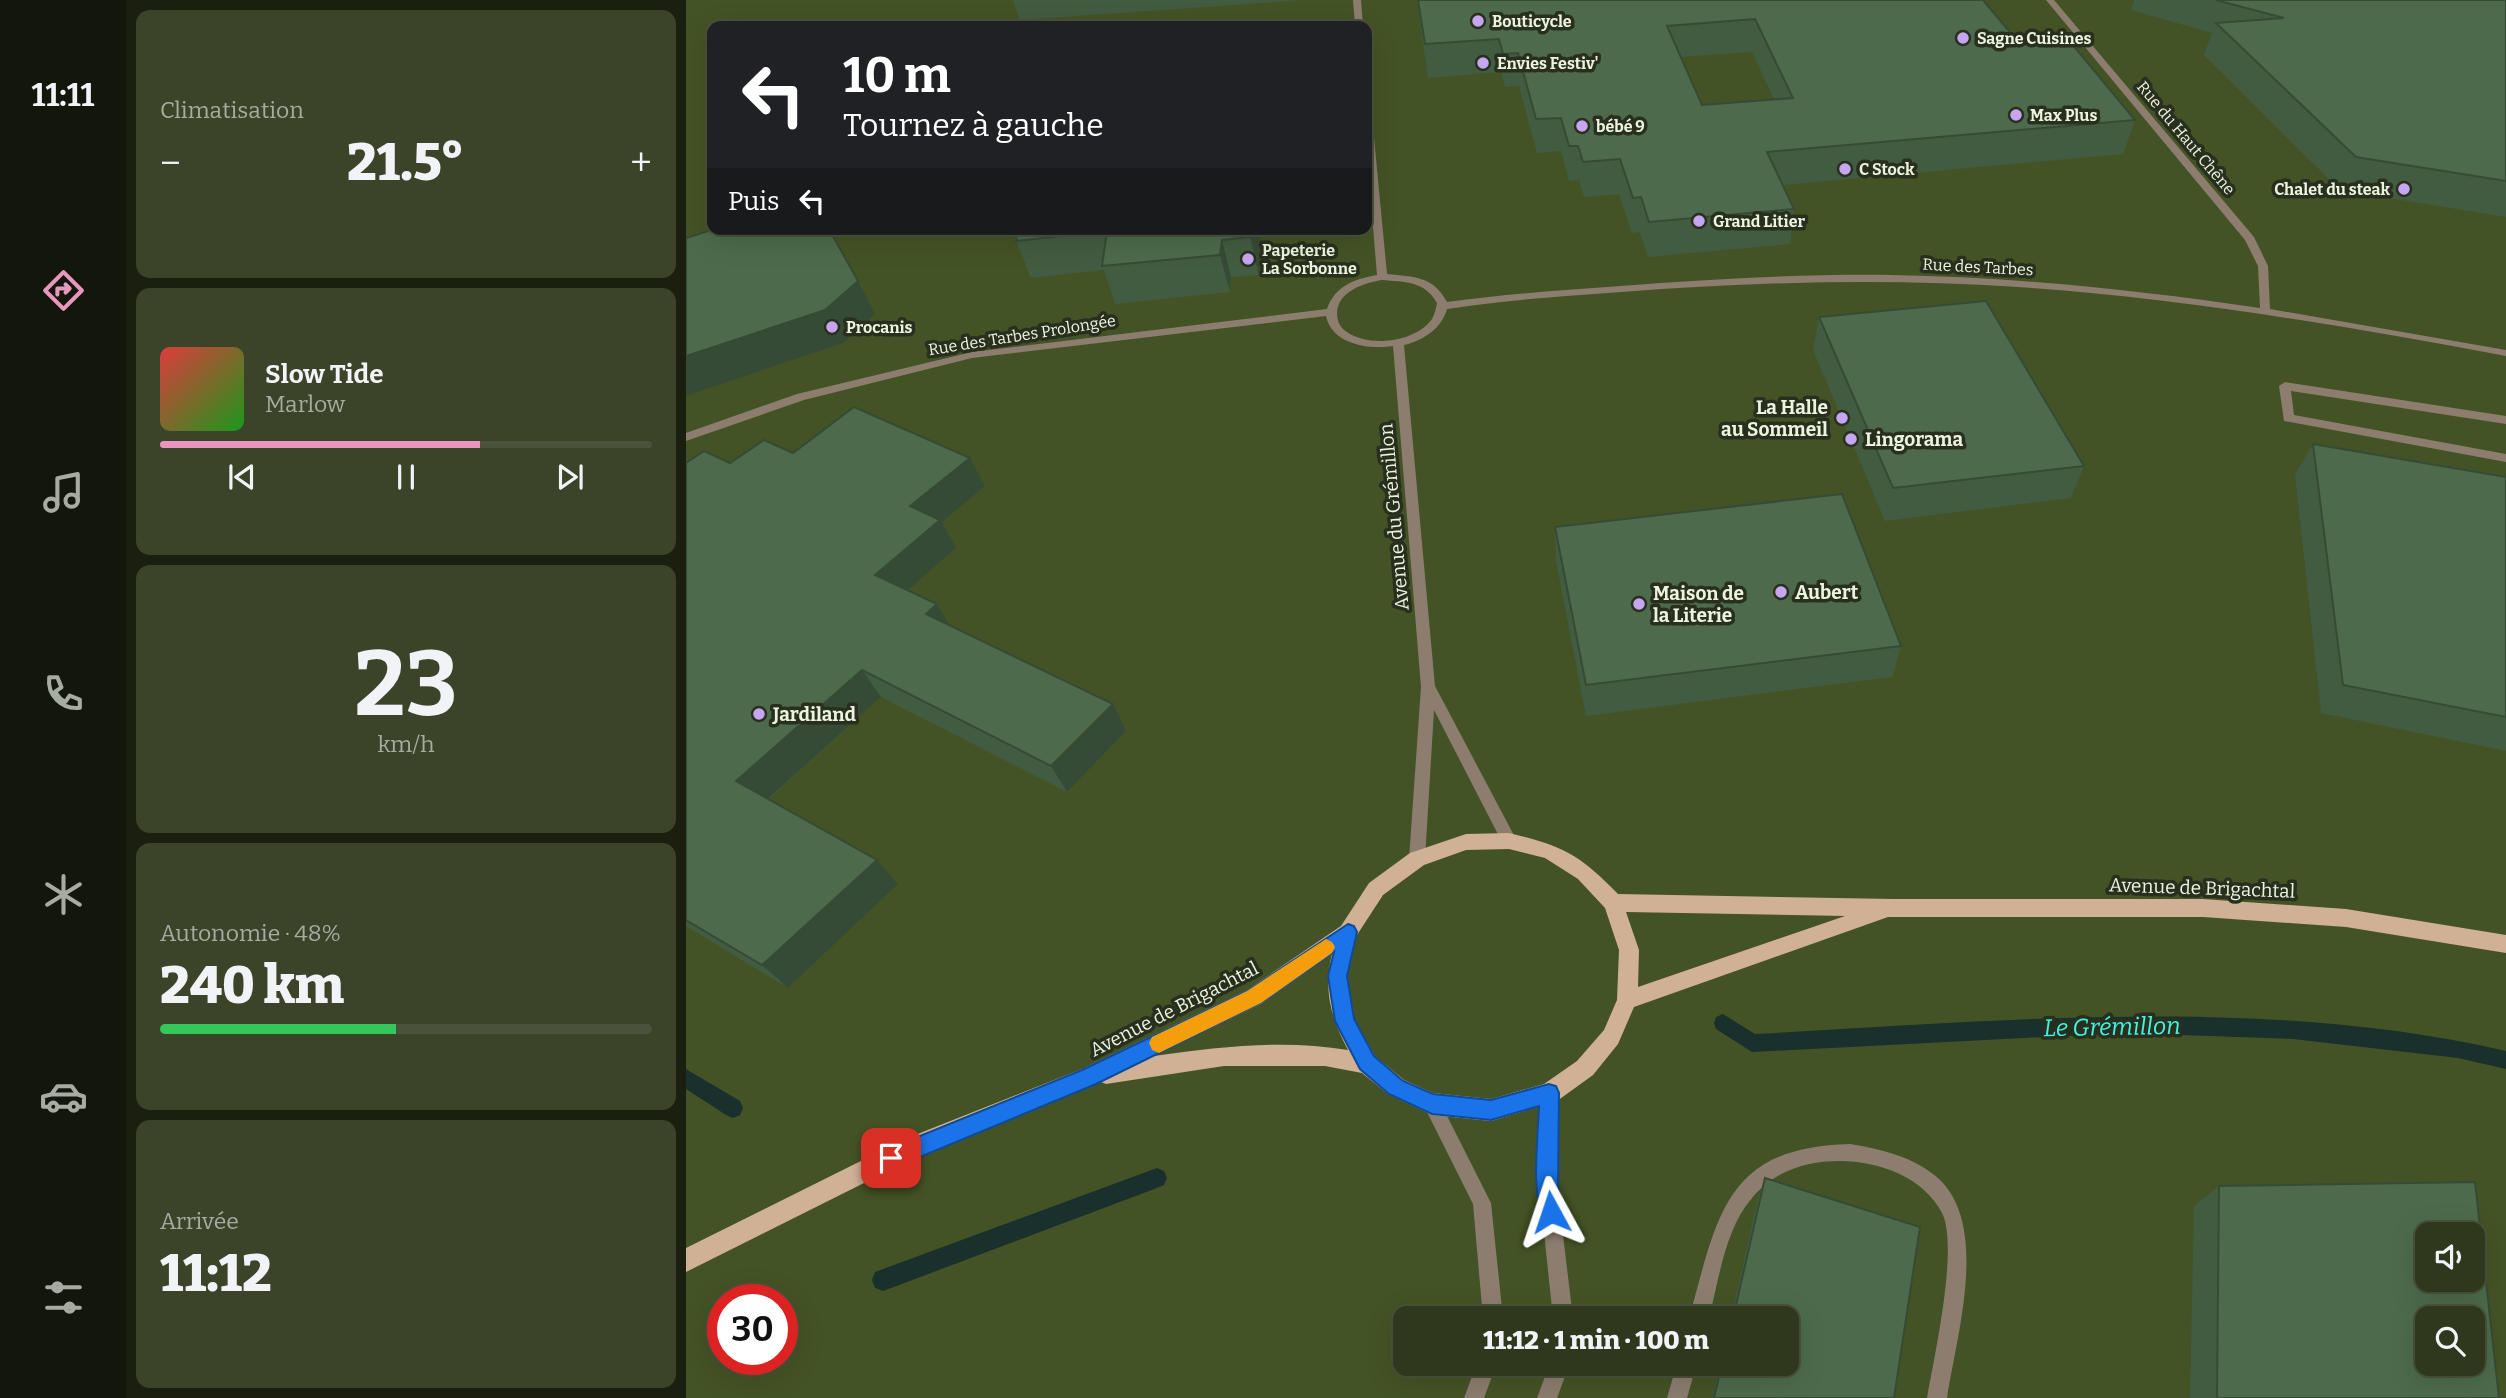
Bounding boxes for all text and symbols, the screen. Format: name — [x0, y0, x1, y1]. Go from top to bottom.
place label: Bouticycle — [1492, 12, 1572, 31]
marker: Bouticycle — [1470, 13, 1486, 29]
place label: Sagne Cuisines — [1977, 29, 2091, 48]
marker: Sagne Cuisines — [1955, 30, 1971, 46]
text: 10 m — [843, 46, 951, 105]
icon: left — [728, 49, 819, 140]
place label: Envies Festiv' — [1497, 54, 1599, 73]
marker: Envies Festiv' — [1475, 55, 1491, 71]
text: 11:11 — [32, 76, 94, 114]
street label: Rue du Haut Chêne — [2133, 77, 2239, 199]
text: Climatisation — [160, 96, 304, 124]
text: Tournez à gauche — [843, 106, 1104, 144]
place label: Max Plus — [2030, 106, 2097, 125]
marker: Max Plus — [2008, 107, 2024, 123]
place label: bébé 9 — [1596, 117, 1645, 136]
marker: bébé 9 — [1574, 118, 1590, 134]
text: 21.5° — [347, 131, 464, 194]
text: − — [160, 140, 181, 186]
text: + — [630, 140, 652, 186]
place label: C Stock — [1859, 160, 1915, 179]
marker: C Stock — [1837, 161, 1853, 177]
place label: Chalet du steak — [2274, 180, 2390, 199]
marker: Chalet du steak — [2396, 181, 2412, 197]
icon: left — [793, 182, 831, 220]
text: Puis — [728, 186, 779, 217]
place label: Grand Litier — [1713, 212, 1805, 231]
marker: Grand Litier — [1691, 213, 1707, 229]
place label: Papeterie La Sorbonne — [1262, 241, 1357, 278]
marker: Papeterie La Sorbonne — [1240, 251, 1256, 267]
street label: Rue des Tarbes — [1922, 255, 2034, 279]
icon: directions — [39, 266, 88, 315]
street label: Rue des Tarbes Prolongée — [927, 311, 1117, 359]
place label: Procanis — [846, 318, 913, 337]
marker: Procanis — [824, 319, 840, 335]
text: Slow Tide — [265, 359, 384, 390]
text: Marlow — [265, 390, 345, 418]
place label: La Halle au Sommeil — [1721, 396, 1828, 441]
marker: La Halle au Sommeil — [1834, 410, 1850, 426]
street label: Avenue du Grémillon — [1374, 423, 1414, 611]
place label: Lingorama — [1865, 428, 1963, 451]
marker: Lingorama — [1843, 431, 1859, 447]
icon: previous — [223, 458, 261, 496]
icon: pause — [387, 458, 425, 496]
icon: next — [551, 458, 589, 496]
icon: music — [39, 468, 88, 517]
place label: Aubert — [1795, 581, 1859, 604]
place label: Maison de la Literie — [1653, 582, 1744, 627]
marker: Aubert — [1773, 584, 1789, 600]
marker: Maison de la Literie — [1631, 596, 1647, 612]
text: 23 — [354, 630, 458, 739]
icon: phone — [39, 669, 88, 718]
place label: Jardiland — [772, 703, 857, 726]
marker: Jardiland — [751, 706, 767, 722]
text: km/h — [378, 730, 434, 758]
icon: climate — [39, 870, 88, 919]
street label: Avenue de Brigachtal — [2108, 873, 2296, 903]
text: Autonomie · 48% — [160, 919, 341, 947]
text: 240 km — [160, 954, 344, 1017]
street label: Avenue de Brigachtal — [1086, 956, 1262, 1062]
water label: Le Grémillon — [2043, 1012, 2181, 1042]
icon: car — [39, 1072, 88, 1121]
pin — [861, 1128, 921, 1188]
icon: arrive — [872, 1139, 910, 1177]
position arrow — [1514, 1175, 1588, 1249]
text: Arrivée — [160, 1207, 239, 1235]
map controls — [2415, 1222, 2485, 1376]
button: sound — [2415, 1222, 2485, 1292]
text: 11:12 — [160, 1242, 272, 1305]
icon: filters — [39, 1273, 88, 1322]
speed limit sign: 30 — [707, 1284, 798, 1375]
button: search — [2415, 1306, 2485, 1376]
text: 11:12 · 1 min · 100 m — [1483, 1325, 1709, 1356]

